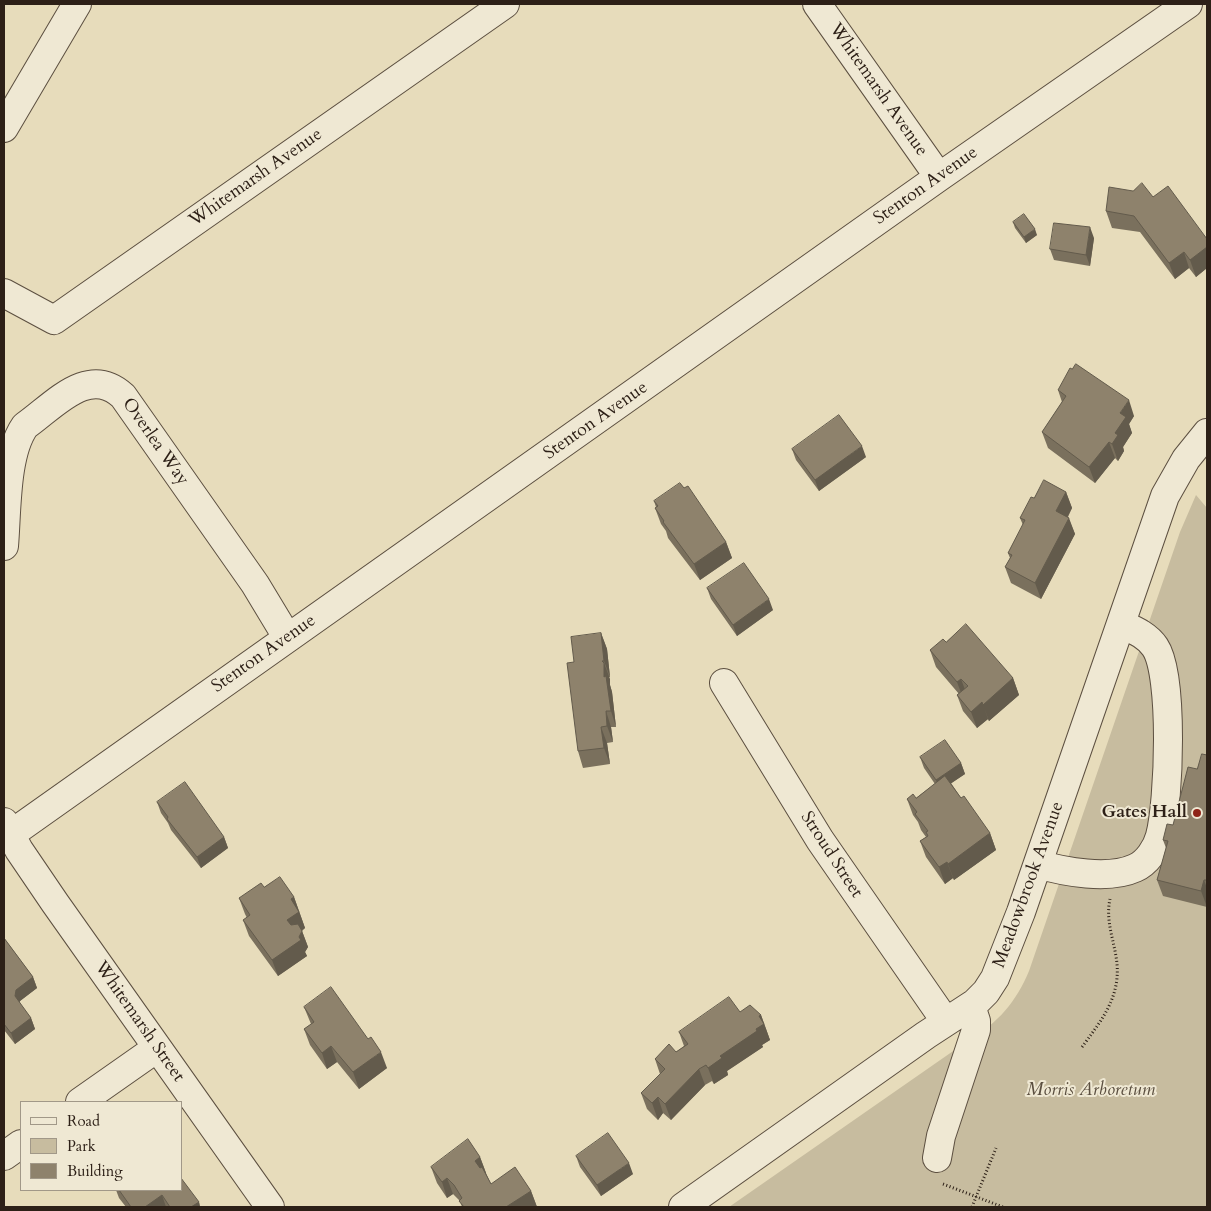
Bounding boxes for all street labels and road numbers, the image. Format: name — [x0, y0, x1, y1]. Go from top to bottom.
street label: Whitemarsh Avenue — [824, 19, 932, 161]
street label: Whitemarsh Avenue — [185, 124, 327, 232]
street label: Stenton Avenue — [870, 142, 982, 230]
street label: Stenton Avenue — [540, 377, 652, 465]
street label: Overlea Way — [117, 394, 193, 490]
street label: Stenton Avenue — [208, 610, 320, 698]
street label: Meadowbrook Avenue — [989, 799, 1069, 971]
street label: Stroud Street — [795, 808, 867, 902]
street label: Whitemarsh Street — [89, 958, 189, 1086]

